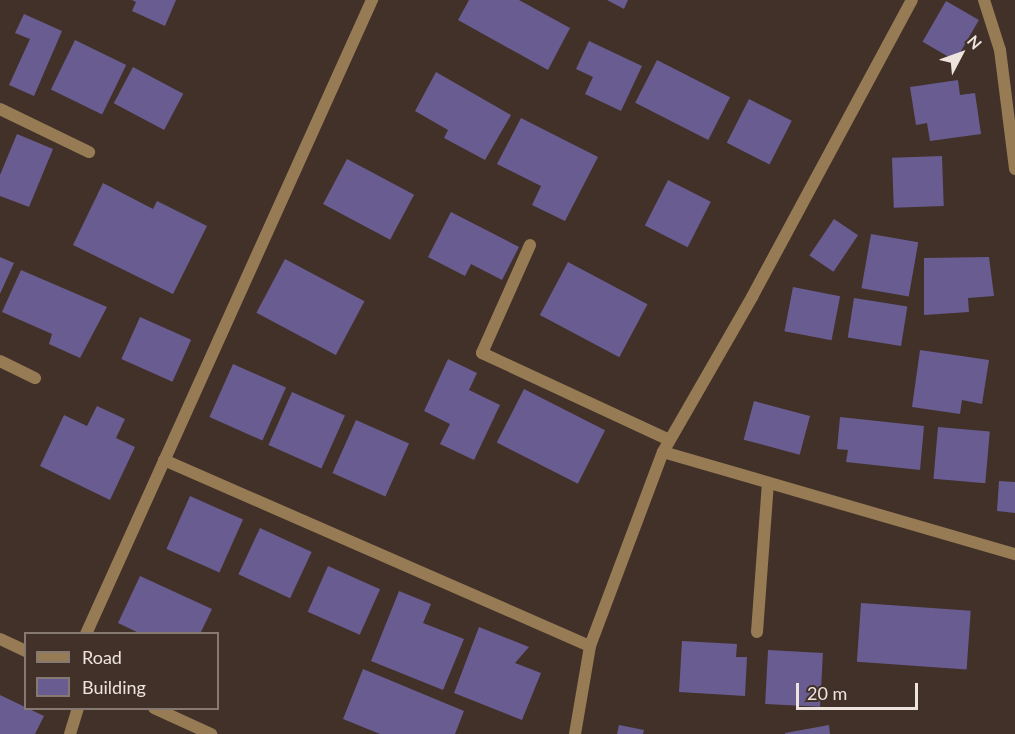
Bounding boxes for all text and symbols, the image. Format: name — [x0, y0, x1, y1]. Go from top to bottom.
north arrow — [931, 24, 991, 84]
text: N — [964, 31, 986, 53]
legend — [24, 632, 219, 710]
text: Road — [82, 646, 122, 668]
scale bar — [799, 671, 920, 709]
text: Building — [82, 676, 146, 698]
text: 20 m — [807, 682, 847, 704]

